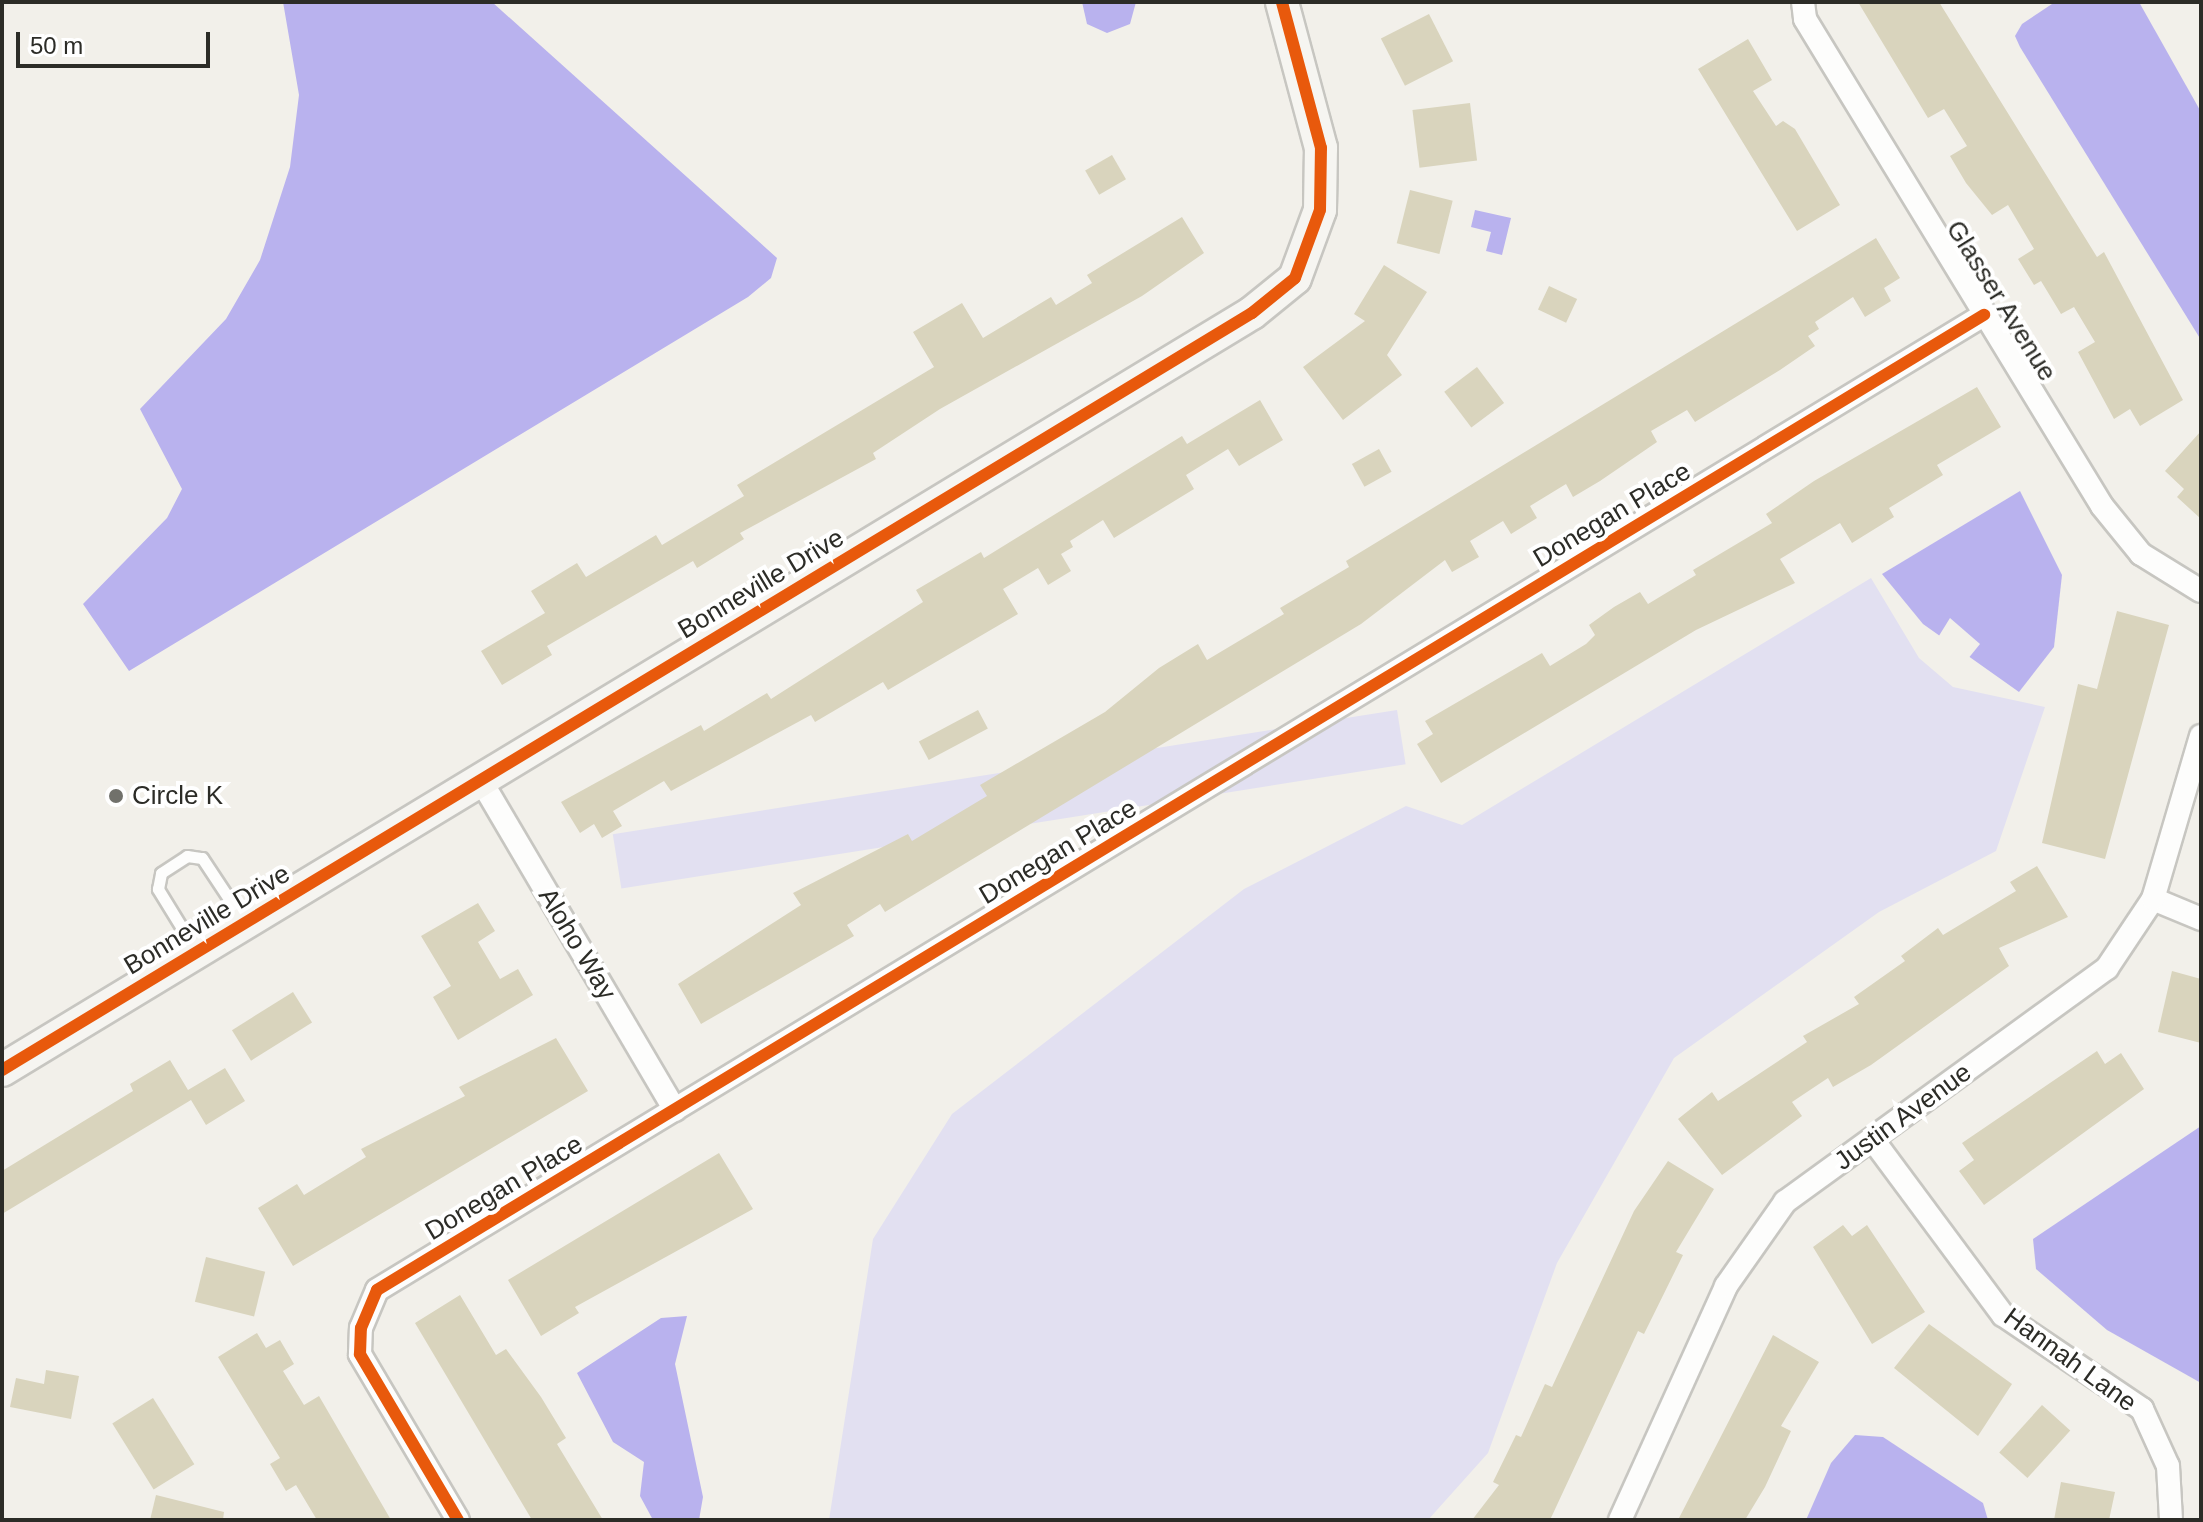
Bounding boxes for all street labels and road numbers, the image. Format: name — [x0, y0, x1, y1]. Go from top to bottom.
street label: Glasser Avenue — [1939, 214, 2063, 388]
street label: Donegan Place — [1528, 456, 1696, 574]
street label: Bonneville Drive — [672, 522, 850, 646]
street label: Donegan Place — [974, 793, 1142, 911]
street label: Bonneville Drive — [118, 858, 296, 982]
street label: Aloho Way — [532, 882, 622, 1006]
street label: Justin Avenue — [1828, 1057, 1978, 1177]
street label: Donegan Place — [420, 1129, 588, 1247]
street label: Hannah Lane — [1998, 1301, 2142, 1419]

